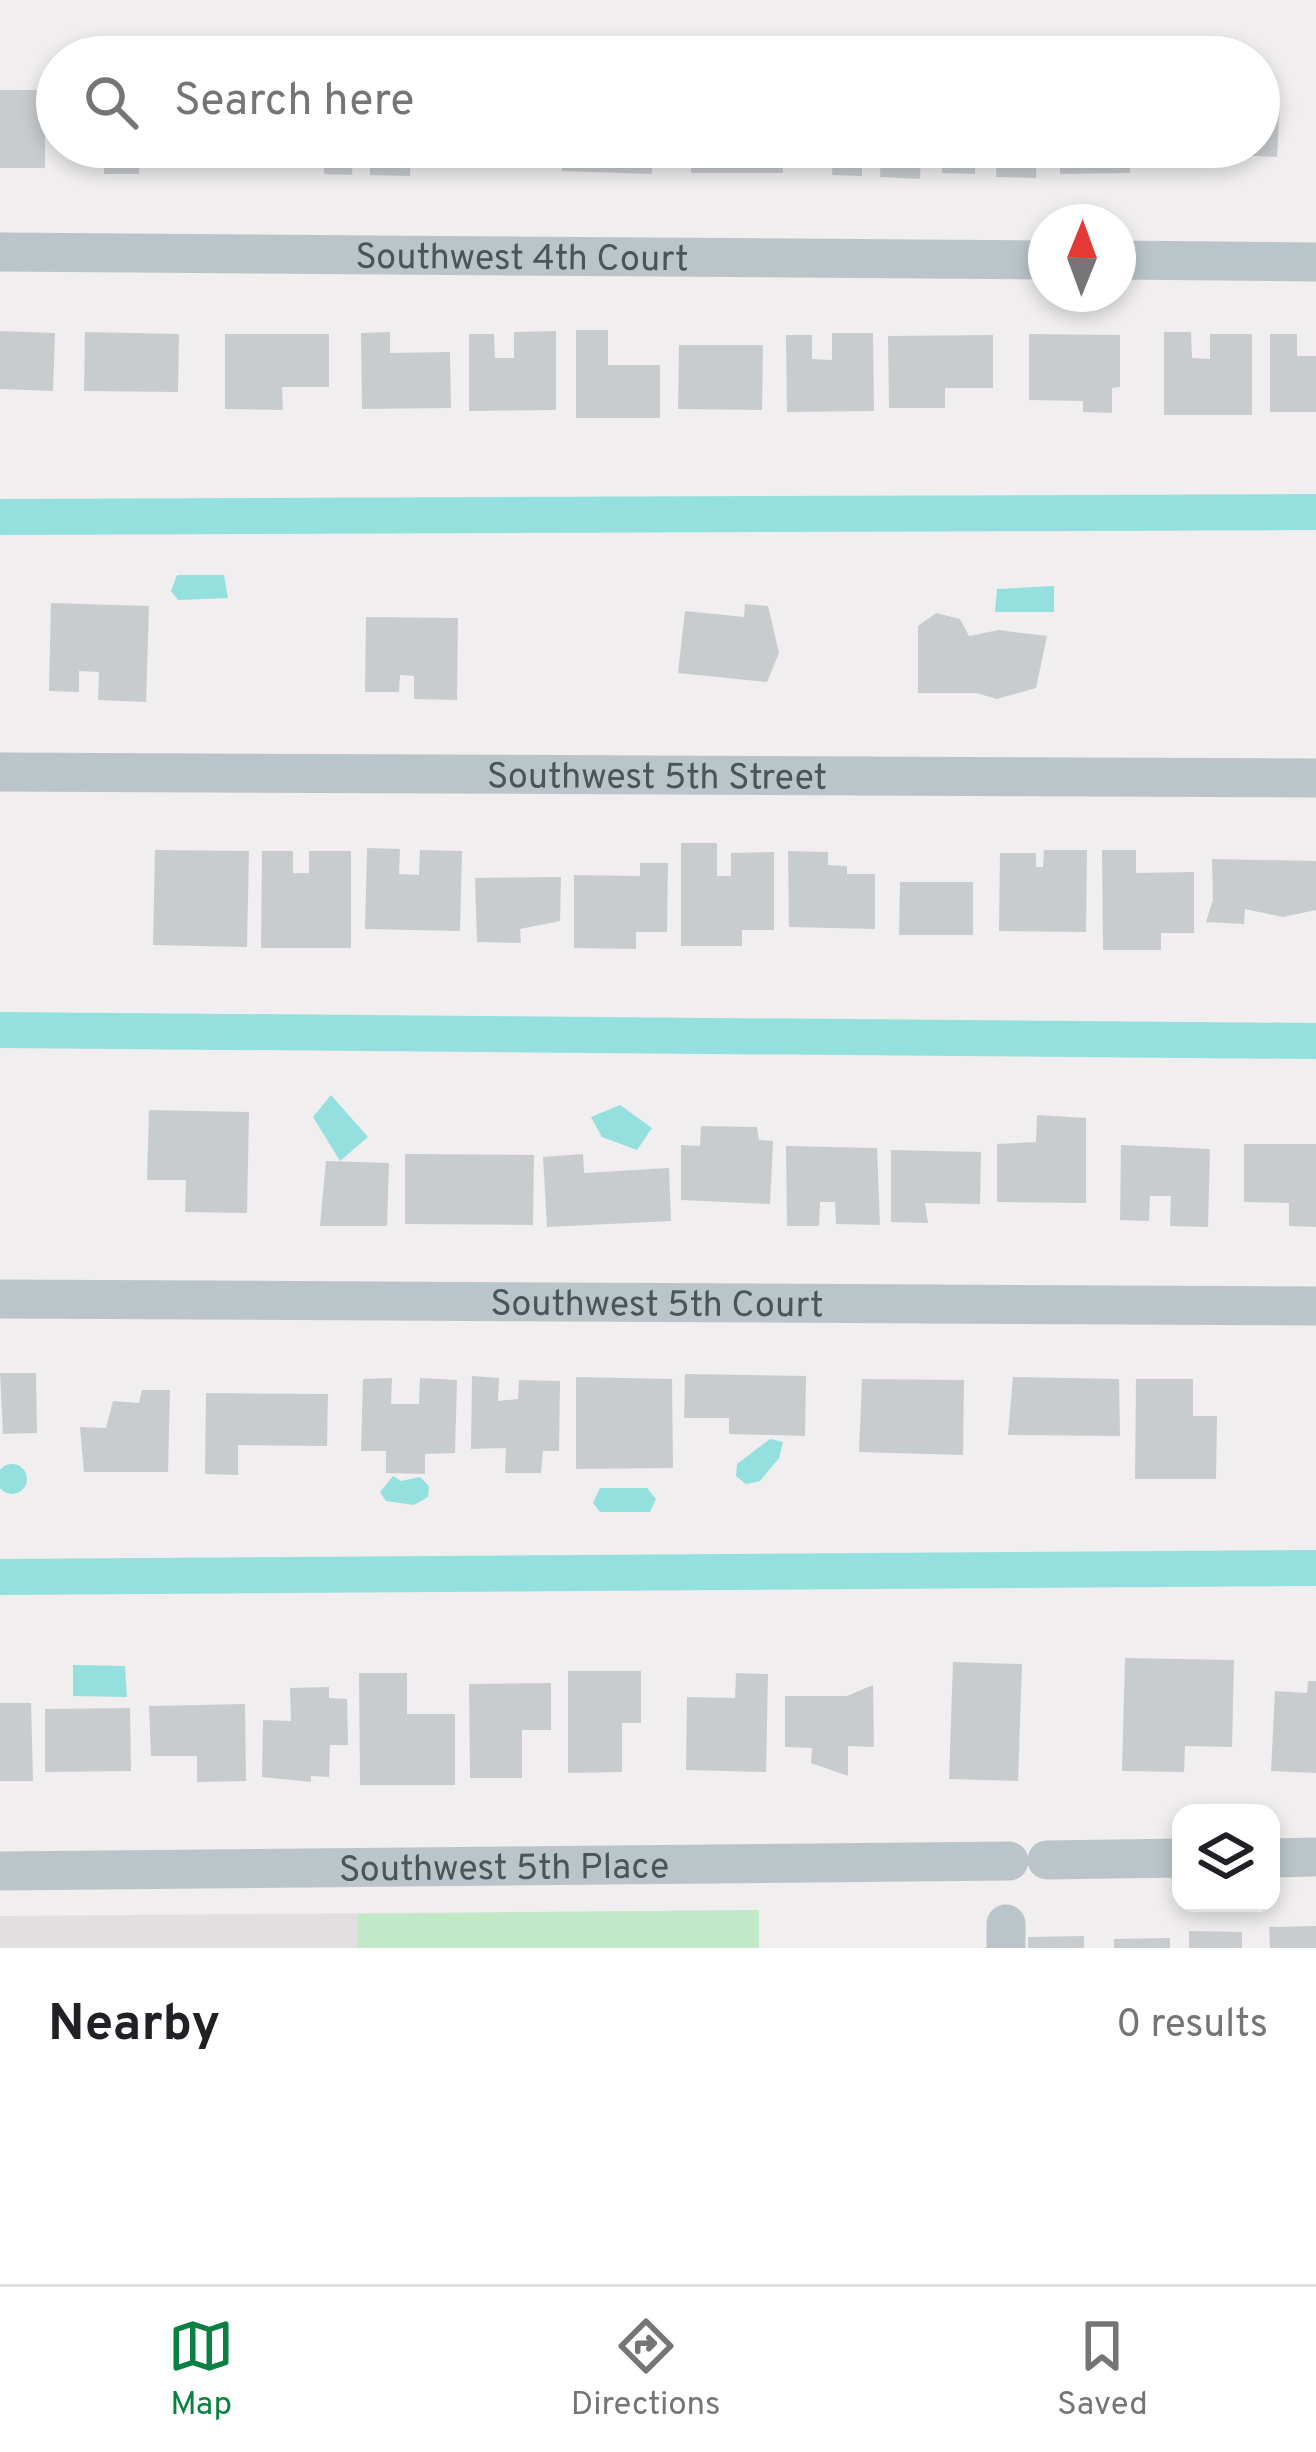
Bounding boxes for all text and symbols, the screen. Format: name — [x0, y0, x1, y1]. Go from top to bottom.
search box — [36, 36, 1280, 168]
icon: search — [78, 69, 144, 135]
text: Search here — [174, 74, 414, 131]
north arrow — [1028, 204, 1136, 312]
street label: Southwest 4th Court — [355, 236, 689, 284]
street label: Southwest 5th Street — [487, 755, 827, 803]
street label: Southwest 5th Court — [490, 1283, 824, 1330]
map controls — [1172, 1804, 1280, 1912]
button: layers — [1172, 1804, 1280, 1912]
street label: Southwest 5th Place — [339, 1845, 669, 1895]
text: Nearby — [48, 1994, 220, 2059]
text: 0 results — [1116, 2002, 1268, 2051]
tab: Map — [168, 2313, 234, 2427]
tab: Directions — [571, 2313, 721, 2427]
tab: Saved — [1057, 2313, 1148, 2427]

